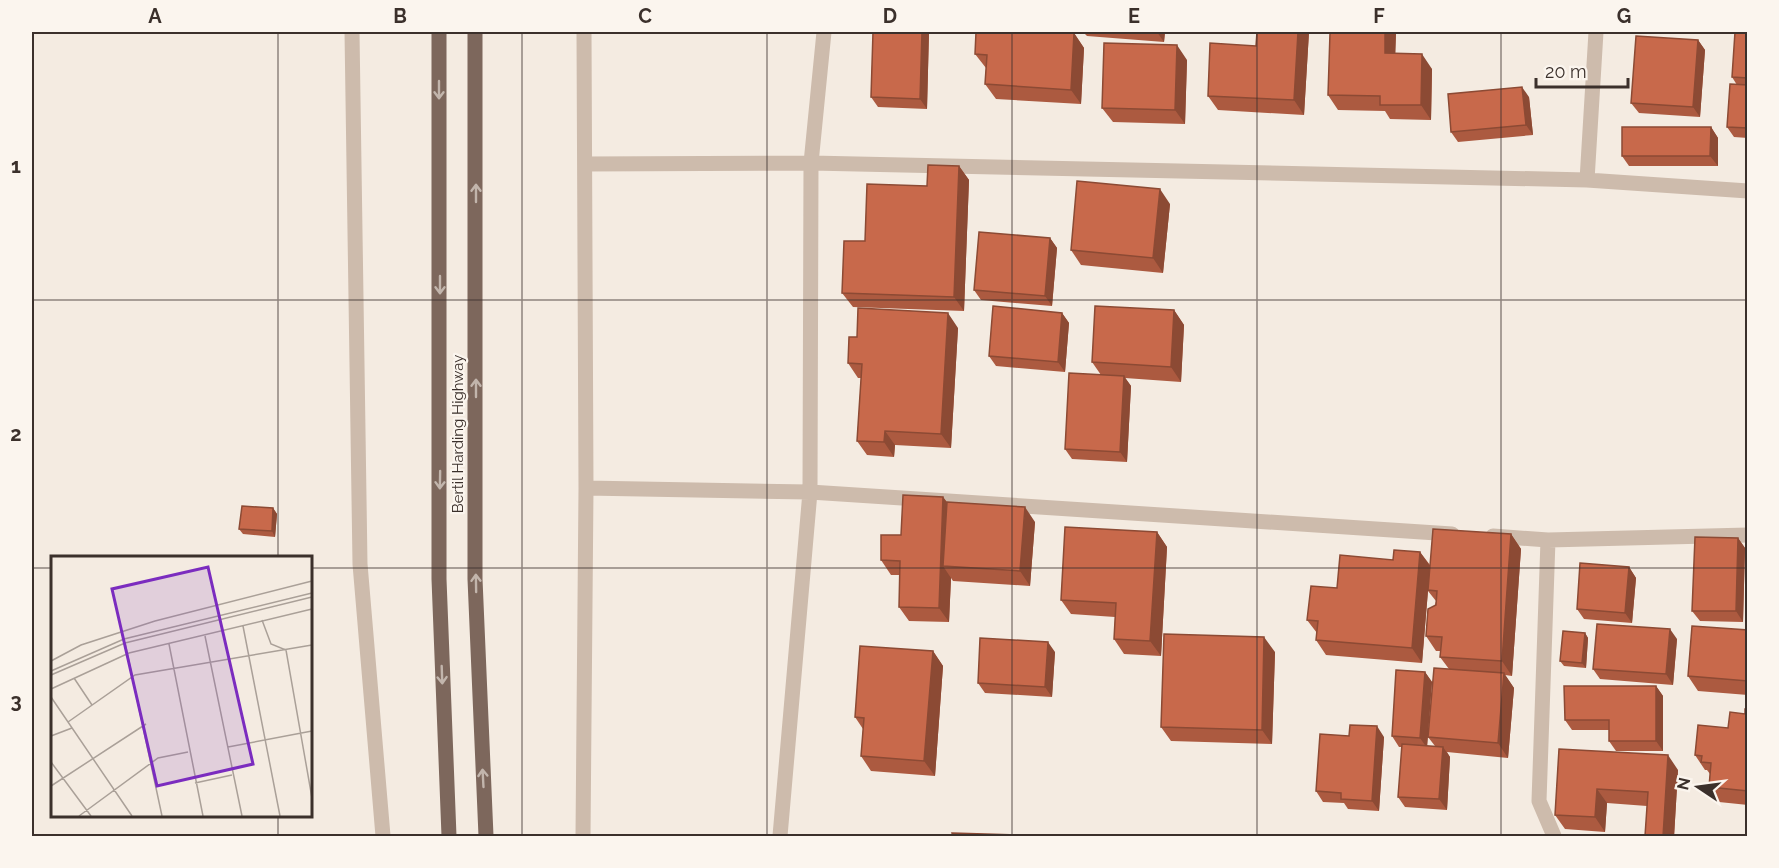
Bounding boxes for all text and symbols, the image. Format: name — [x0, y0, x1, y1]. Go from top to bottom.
text: A — [148, 4, 162, 28]
text: B — [393, 4, 407, 28]
text: C — [638, 4, 652, 28]
text: D — [883, 4, 897, 28]
text: E — [1128, 4, 1140, 28]
text: F — [1373, 4, 1385, 28]
text: G — [1617, 4, 1631, 28]
scale bar — [1536, 51, 1628, 89]
text: 20 m — [1545, 61, 1587, 82]
one-way arrow — [433, 79, 445, 99]
text: 1 — [11, 154, 21, 178]
one-way arrow — [470, 184, 482, 204]
one-way arrow — [434, 274, 446, 294]
street label: Bertil Harding Highway — [449, 355, 467, 513]
one-way arrow — [470, 379, 482, 399]
text: 2 — [10, 422, 22, 446]
one-way arrow — [434, 469, 446, 489]
inset map — [51, 556, 312, 817]
one-way arrow — [470, 574, 481, 594]
one-way arrow — [436, 664, 448, 684]
text: 3 — [10, 689, 22, 713]
north arrow — [1668, 757, 1728, 817]
one-way arrow — [477, 769, 488, 789]
text: N — [1673, 776, 1695, 792]

